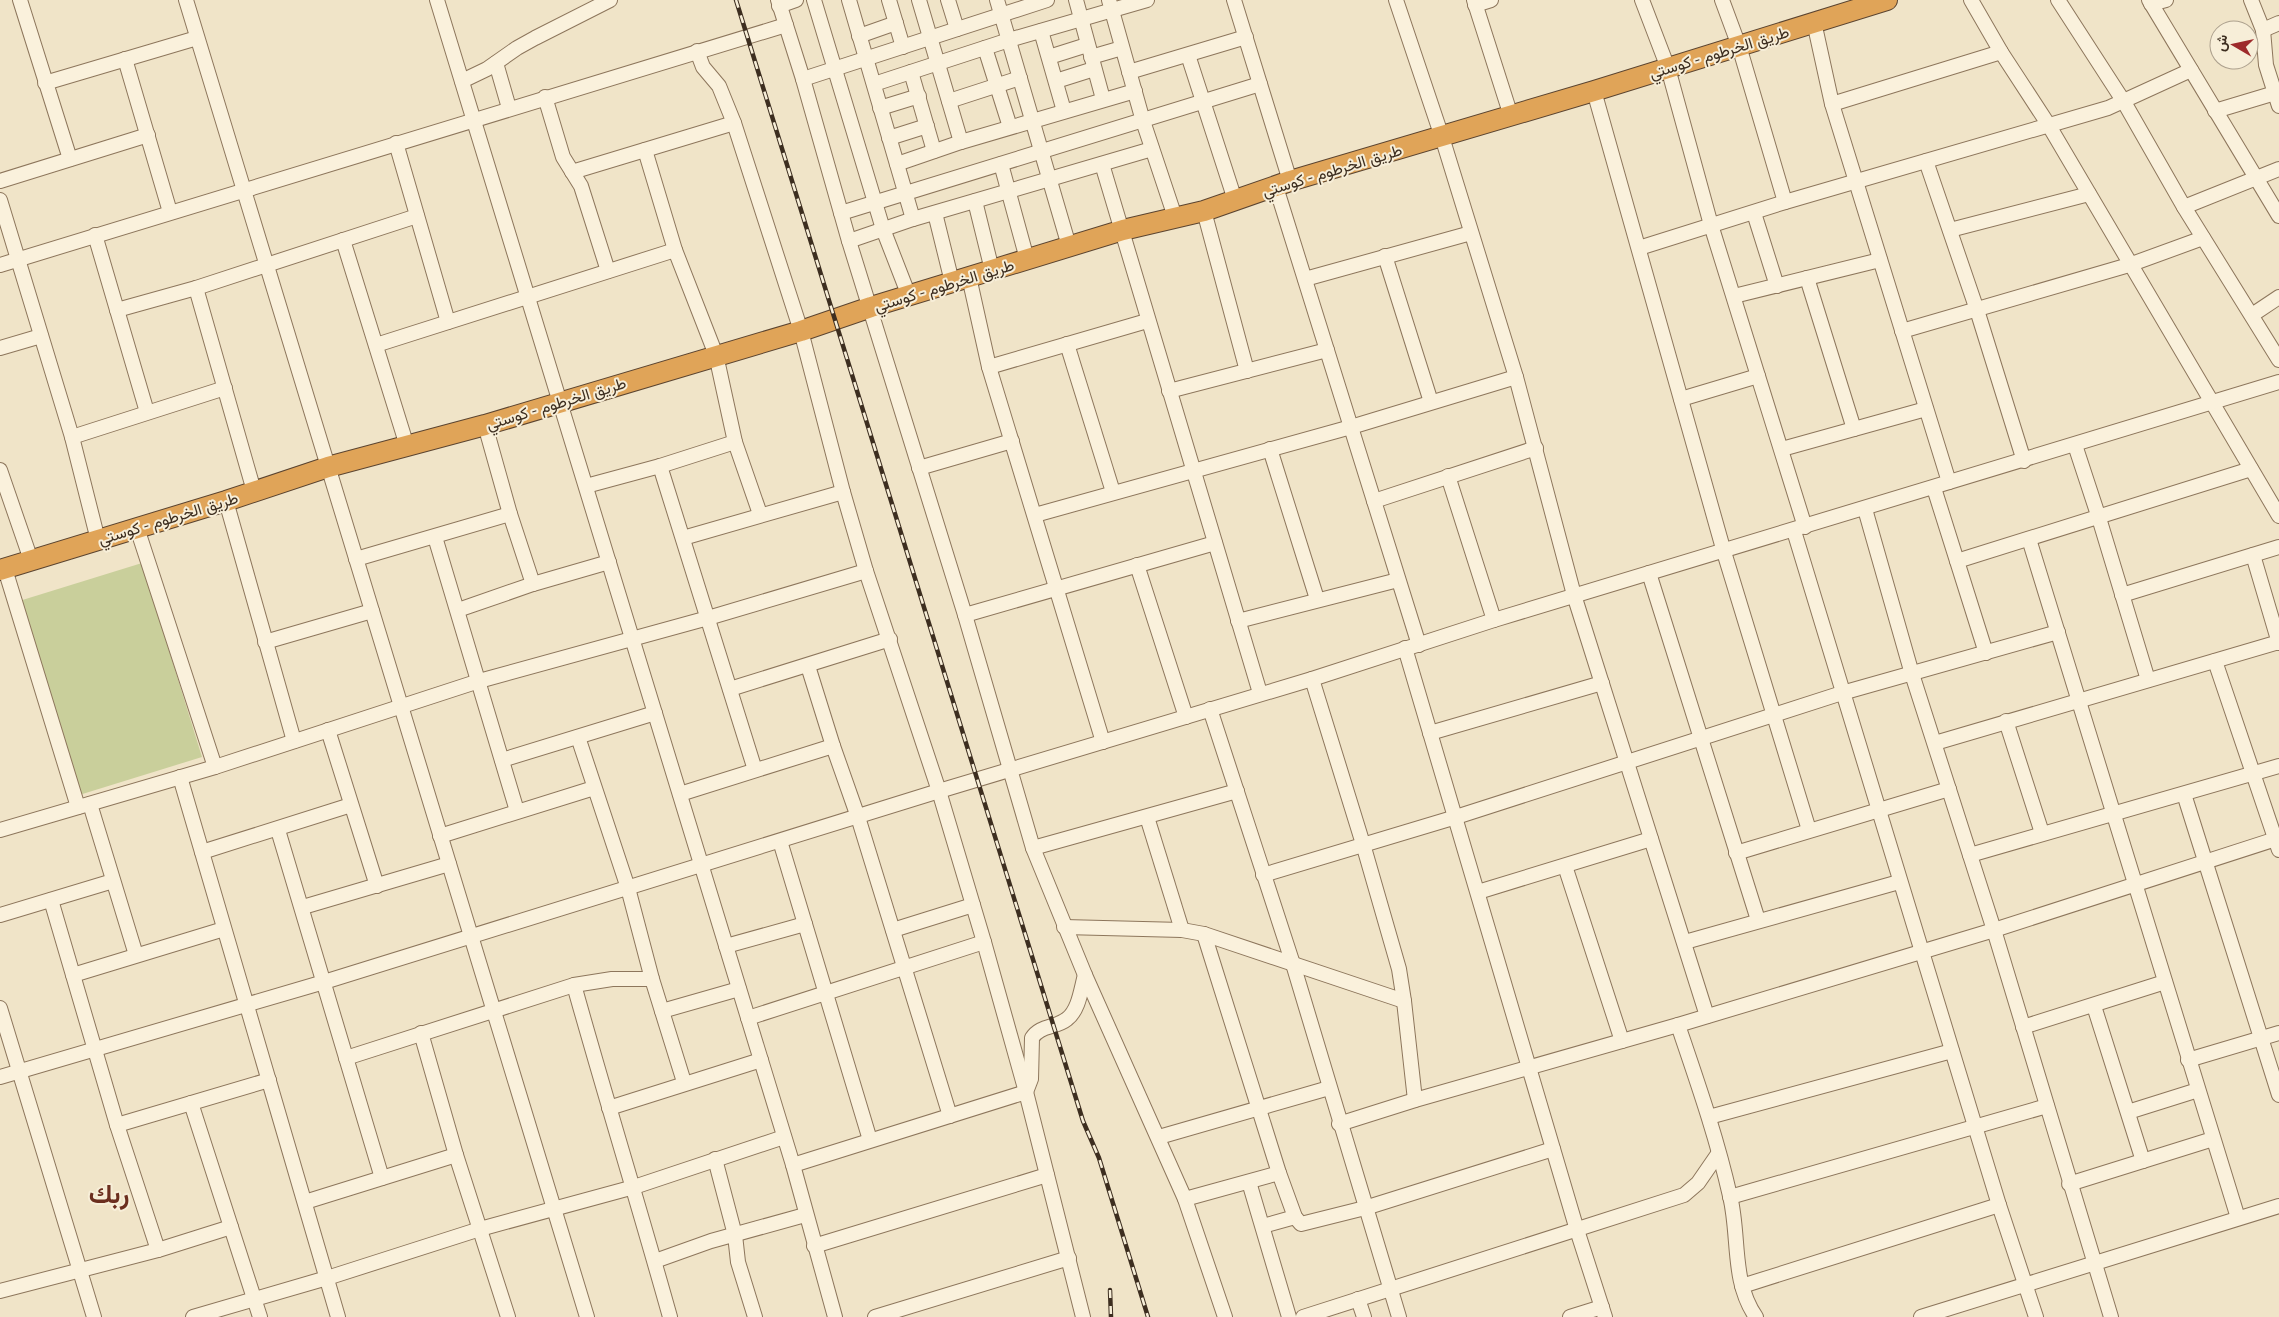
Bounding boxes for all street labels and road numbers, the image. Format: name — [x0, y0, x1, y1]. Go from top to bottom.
street label: طريق الخرطوم - كوستي — [1646, 20, 1793, 87]
street label: طريق الخرطوم - كوستي — [1259, 138, 1406, 205]
street label: طريق الخرطوم - كوستي — [871, 253, 1018, 320]
street label: طريق الخرطوم - كوستي — [483, 371, 630, 438]
street label: طريق الخرطوم - كوستي — [95, 486, 242, 553]

